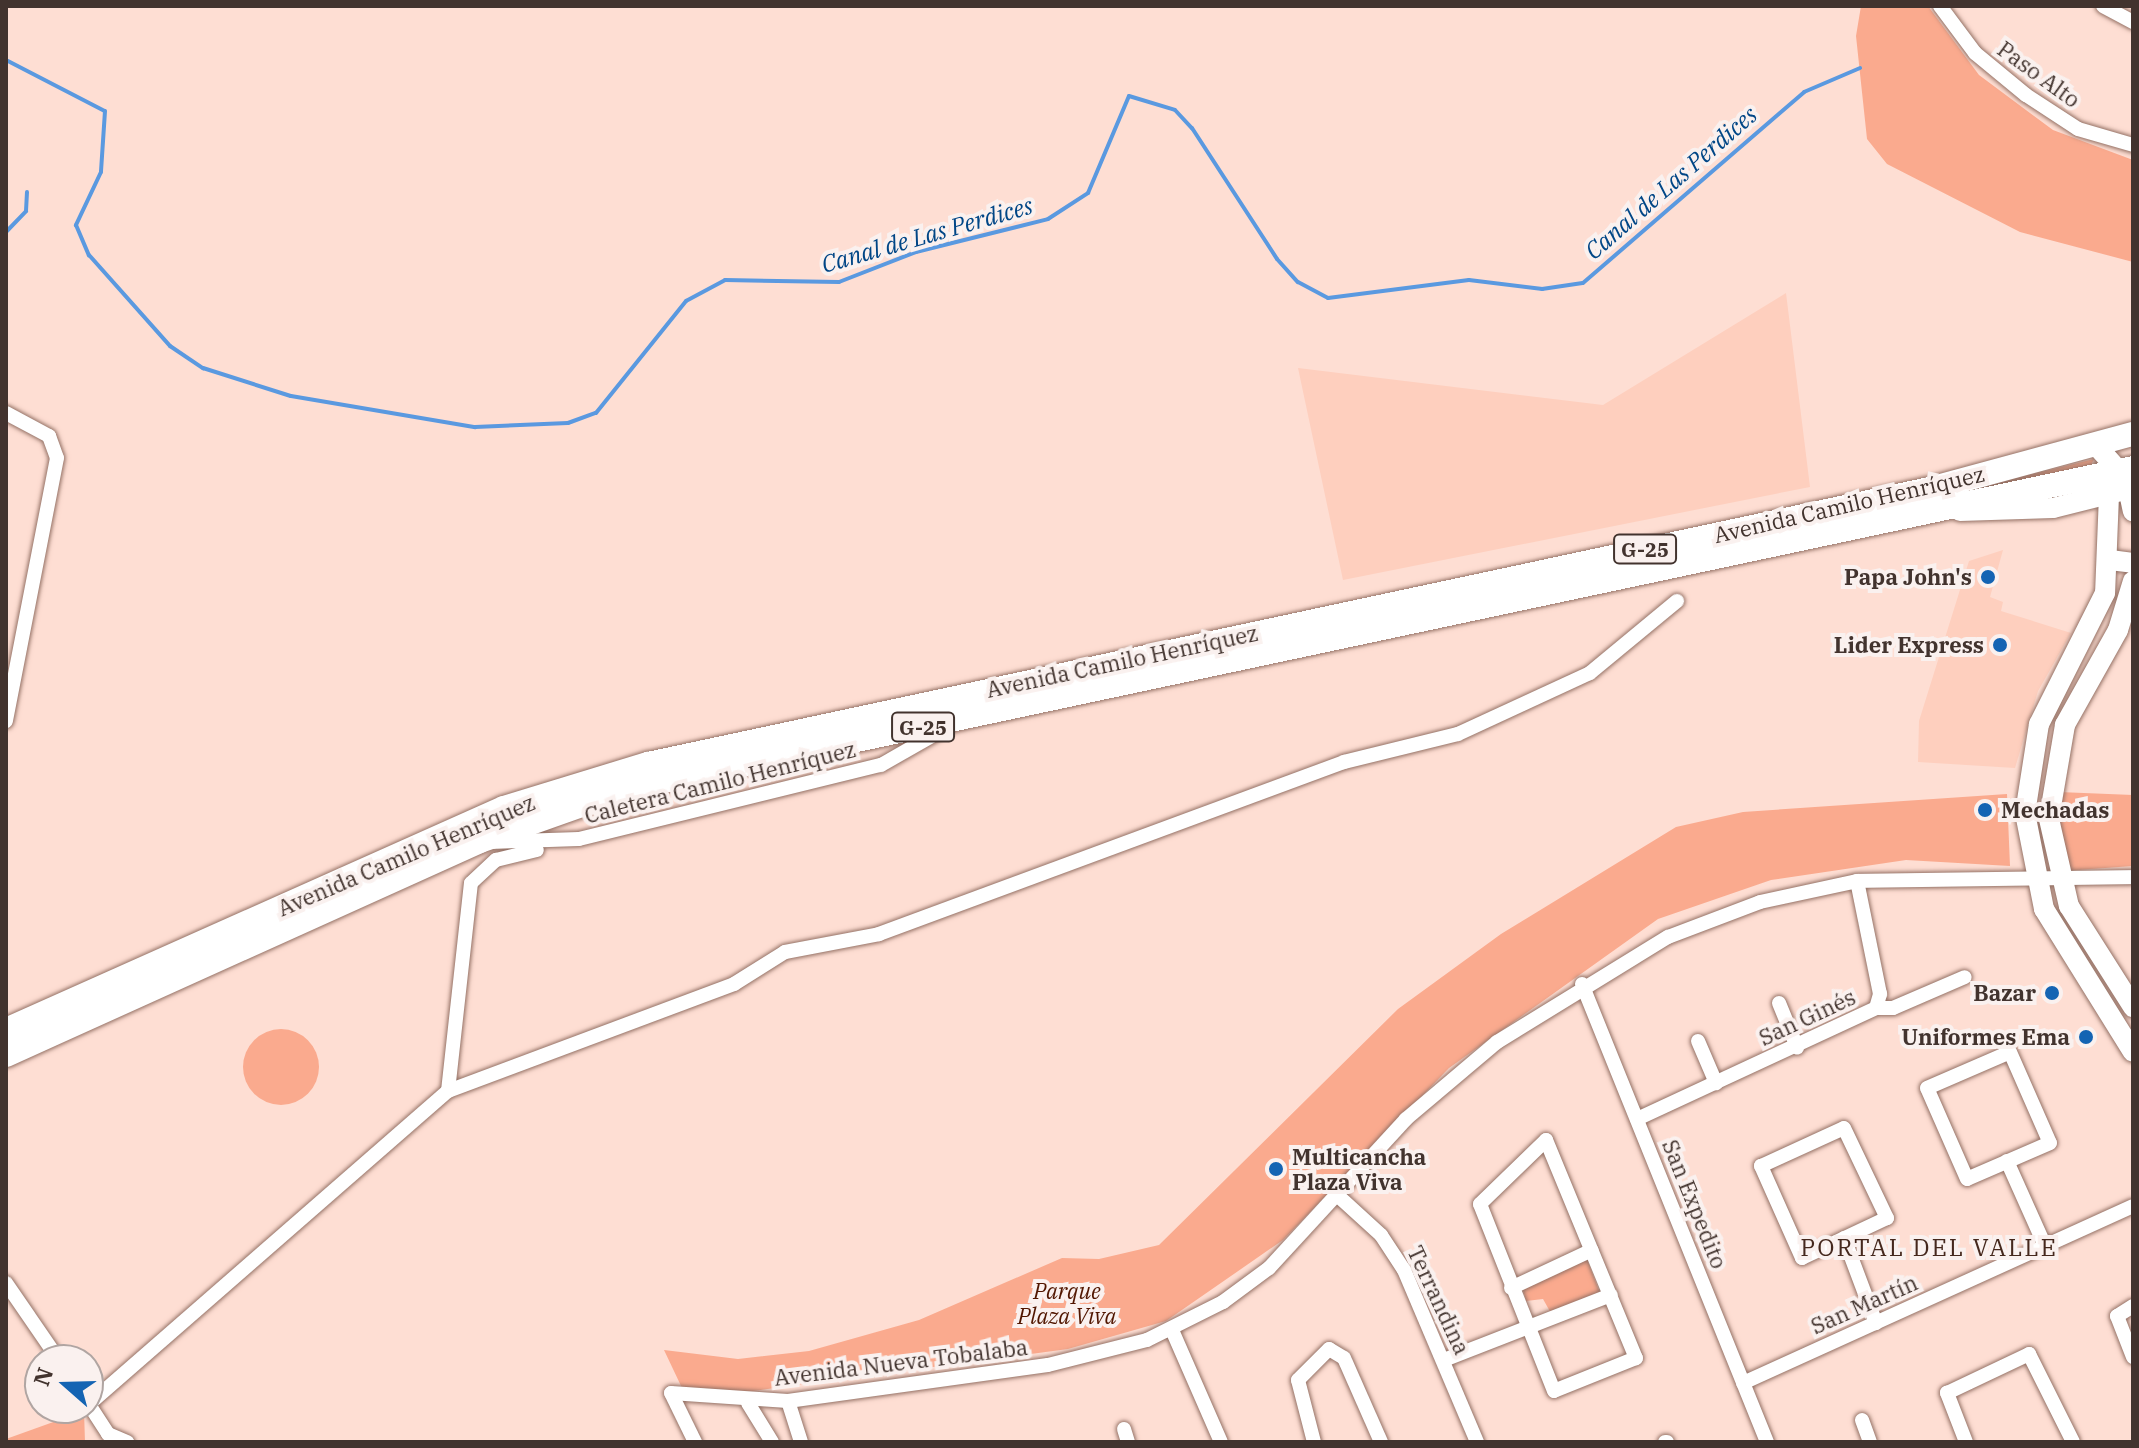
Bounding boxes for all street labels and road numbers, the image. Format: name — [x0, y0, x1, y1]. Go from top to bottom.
street label: Paso Alto — [1993, 35, 2085, 113]
street label: Avenida Camilo Henríquez — [1711, 460, 1987, 548]
road number: G-25 — [1613, 533, 1677, 565]
street label: Avenida Camilo Henríquez — [984, 619, 1260, 703]
road number: G-25 — [891, 711, 955, 743]
street label: Caletera Camilo Henríquez — [582, 736, 858, 828]
street label: Avenida Camilo Henríquez — [273, 789, 539, 921]
street label: San Ginés — [1755, 983, 1859, 1051]
street label: San Expedito — [1657, 1136, 1733, 1272]
street label: Terrandina — [1402, 1241, 1476, 1359]
street label: San Martín — [1807, 1269, 1921, 1339]
street label: Avenida Nueva Tobalaba — [773, 1333, 1029, 1391]

